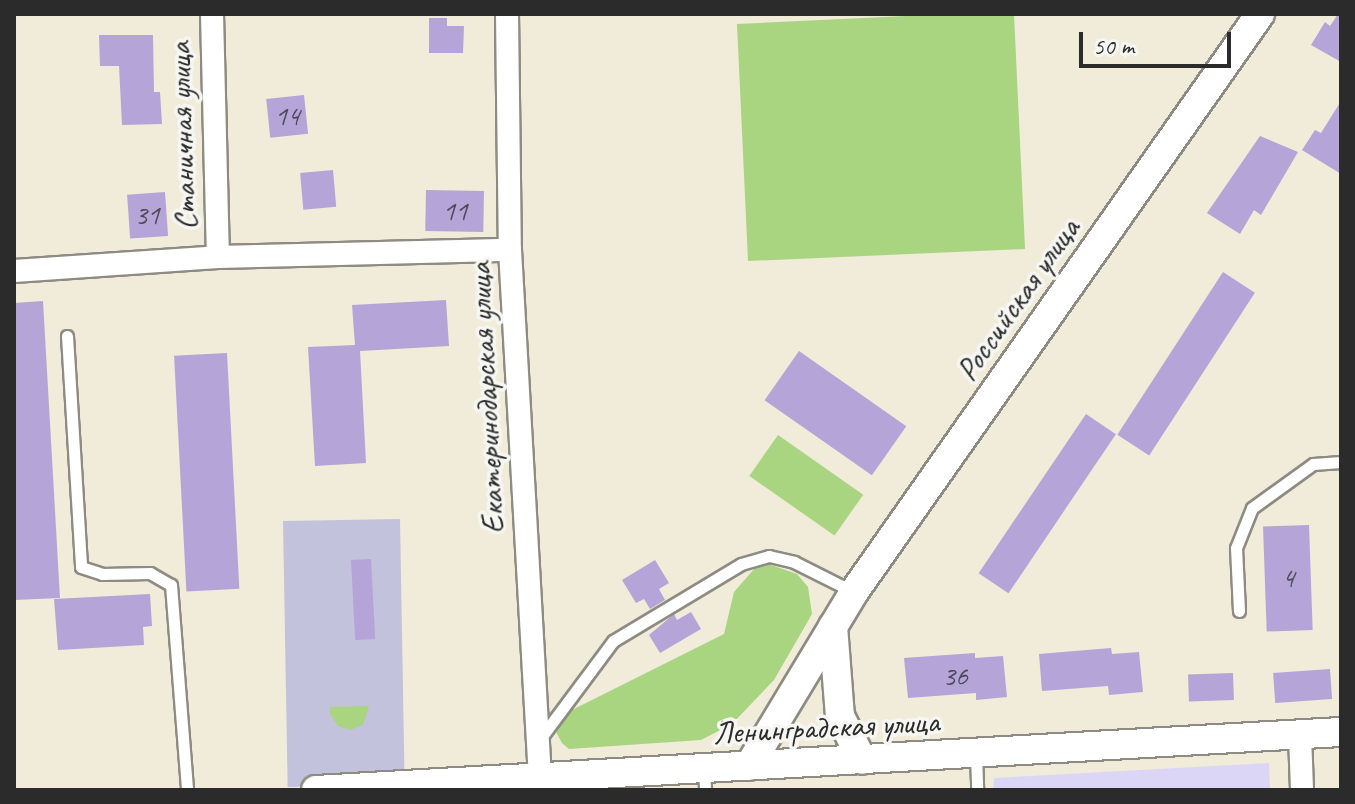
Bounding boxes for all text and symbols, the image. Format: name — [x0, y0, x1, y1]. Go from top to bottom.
scale bar — [1083, 16, 1235, 66]
text: 50 m — [1093, 31, 1134, 61]
street label: Станичная улица — [160, 40, 206, 232]
house number: 14 — [274, 99, 300, 133]
house number: 11 — [442, 194, 468, 228]
house number: 31 — [134, 198, 160, 232]
street label: Российская улица — [947, 210, 1089, 390]
street label: Екатеринодарская улица — [461, 261, 513, 535]
house number: 4 — [1282, 561, 1294, 595]
house number: 36 — [942, 659, 968, 693]
street label: Ленинградская улица — [710, 703, 942, 753]

